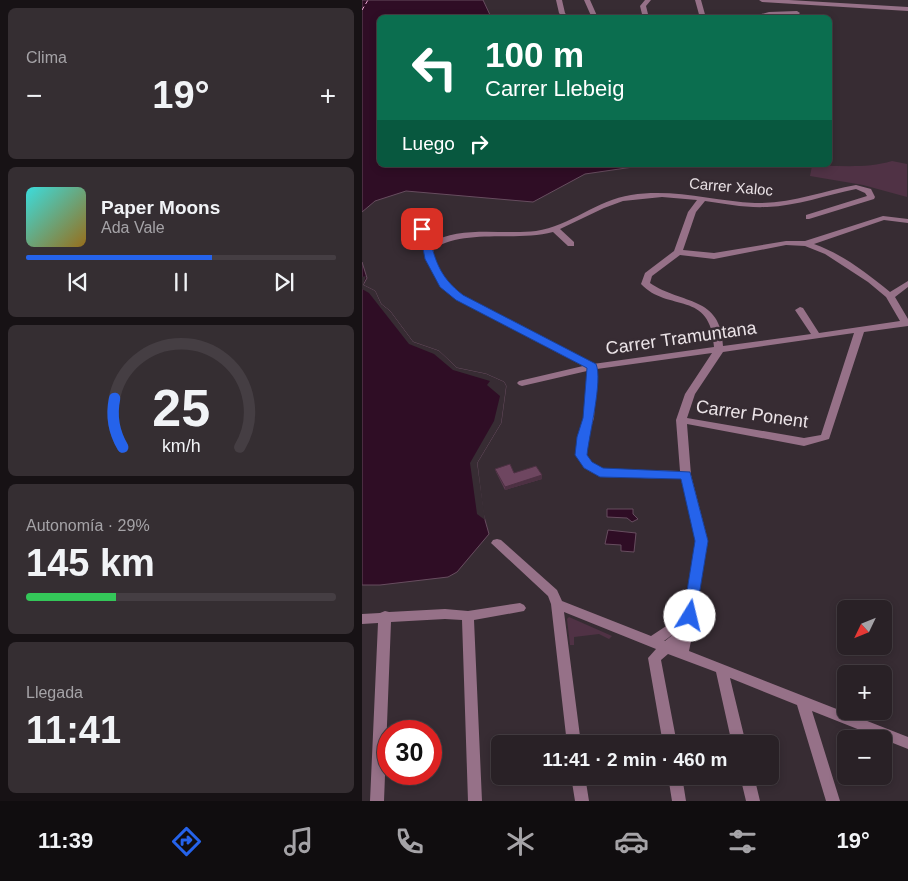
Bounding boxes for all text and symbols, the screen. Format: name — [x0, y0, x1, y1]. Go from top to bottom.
icon: left — [402, 35, 467, 100]
text: 100 m — [485, 35, 584, 74]
text: Clima — [26, 49, 67, 66]
text: 19° — [152, 74, 210, 116]
text: Carrer Llebeig — [485, 76, 624, 101]
text: − — [26, 80, 42, 111]
text: + — [320, 80, 336, 111]
icon: right — [465, 130, 493, 158]
text: Luego — [402, 133, 455, 154]
street label: Carrer Xaloc — [688, 174, 774, 199]
text: Paper Moons — [101, 197, 220, 218]
pin — [401, 208, 443, 250]
icon: arrive — [408, 215, 436, 243]
text: Ada Vale — [101, 219, 165, 236]
icon: previous — [64, 268, 92, 296]
icon: pause — [167, 268, 195, 296]
icon: next — [270, 268, 298, 296]
street label: Carrer Tramuntana — [604, 317, 759, 358]
text: 25 — [152, 379, 210, 437]
street label: Carrer Ponent — [695, 396, 809, 432]
text: km/h — [162, 436, 200, 456]
text: Autonomía · 29% — [26, 517, 150, 534]
text: 145 km — [26, 542, 155, 584]
position arrow — [663, 589, 715, 641]
north arrow — [837, 600, 892, 655]
map controls — [837, 600, 892, 785]
button: + — [837, 665, 892, 720]
text: Llegada — [26, 684, 83, 701]
text: 11:41 — [26, 709, 121, 751]
speed limit sign: 30 — [377, 720, 442, 785]
button: − — [837, 730, 892, 785]
text: 11:41 · 2 min · 460 m — [543, 749, 727, 770]
icon: directions — [169, 824, 204, 859]
icon: music — [281, 824, 316, 859]
icon: phone — [392, 824, 427, 859]
icon: climate — [503, 824, 538, 859]
icon: car — [614, 824, 649, 859]
icon: filters — [725, 824, 760, 859]
text: 11:39 — [38, 828, 93, 853]
text: 19° — [837, 828, 870, 853]

